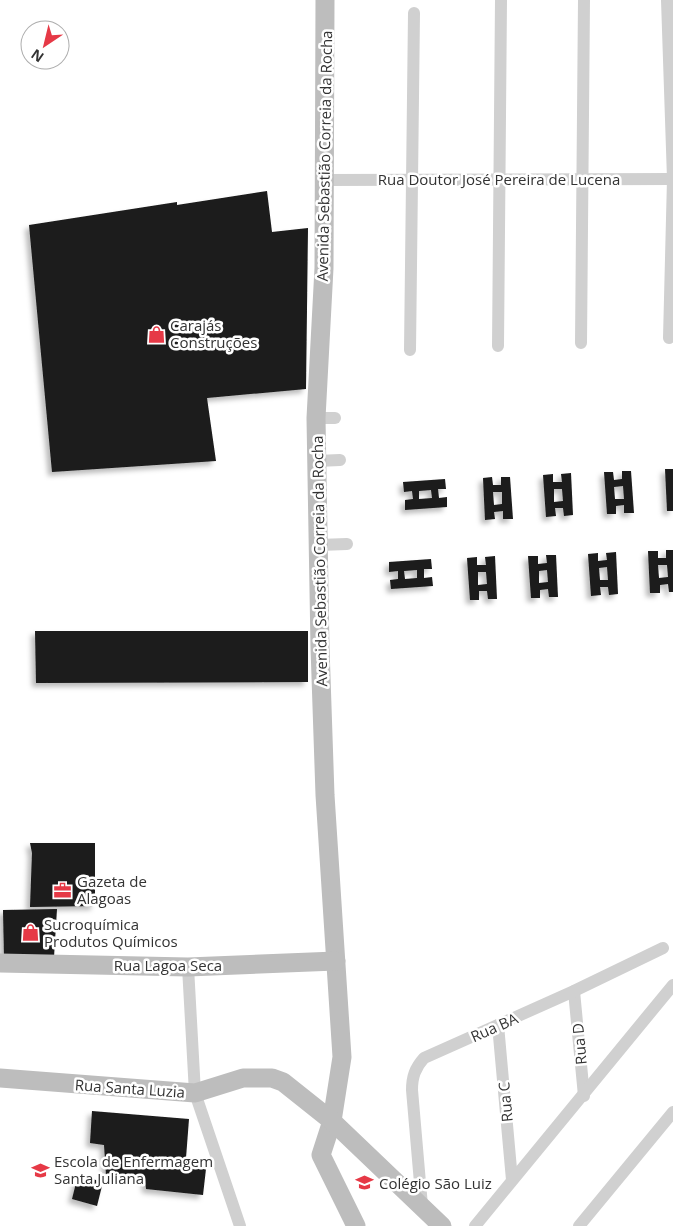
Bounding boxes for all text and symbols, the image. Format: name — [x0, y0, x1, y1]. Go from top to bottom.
north arrow — [20, 20, 70, 70]
street label: Avenida Sebastião Correia da Rocha — [312, 30, 336, 282]
text: N — [27, 45, 47, 67]
street label: Rua Doutor José Pereira de Lucena — [378, 169, 620, 189]
place label: Carajás Construções — [170, 315, 257, 352]
shop icon: Carajás Construções — [146, 324, 166, 344]
street label: Avenida Sebastião Correia da Rocha — [307, 435, 331, 687]
place label: Gazeta de Alagoas — [77, 871, 147, 908]
office icon: Gazeta de Alagoas — [53, 880, 73, 900]
place label: Sucroquímica Produtos Químicos — [44, 914, 178, 951]
shop icon: Sucroquímica Produtos Químicos — [20, 923, 40, 943]
street label: Rua Lagoa Seca — [114, 955, 222, 975]
street label: Rua BA — [467, 1008, 521, 1046]
street label: Rua D — [567, 1022, 591, 1066]
street label: Rua Santa Luzia — [74, 1074, 186, 1102]
street label: Rua C — [493, 1081, 517, 1123]
place label: Escola de Enfermagem Santa Juliana — [54, 1151, 213, 1188]
school or university icon: Escola de Enfermagem Santa Juliana — [30, 1160, 50, 1180]
school or university icon: Colégio São Luiz — [355, 1173, 375, 1193]
place label: Colégio São Luiz — [379, 1173, 492, 1193]

